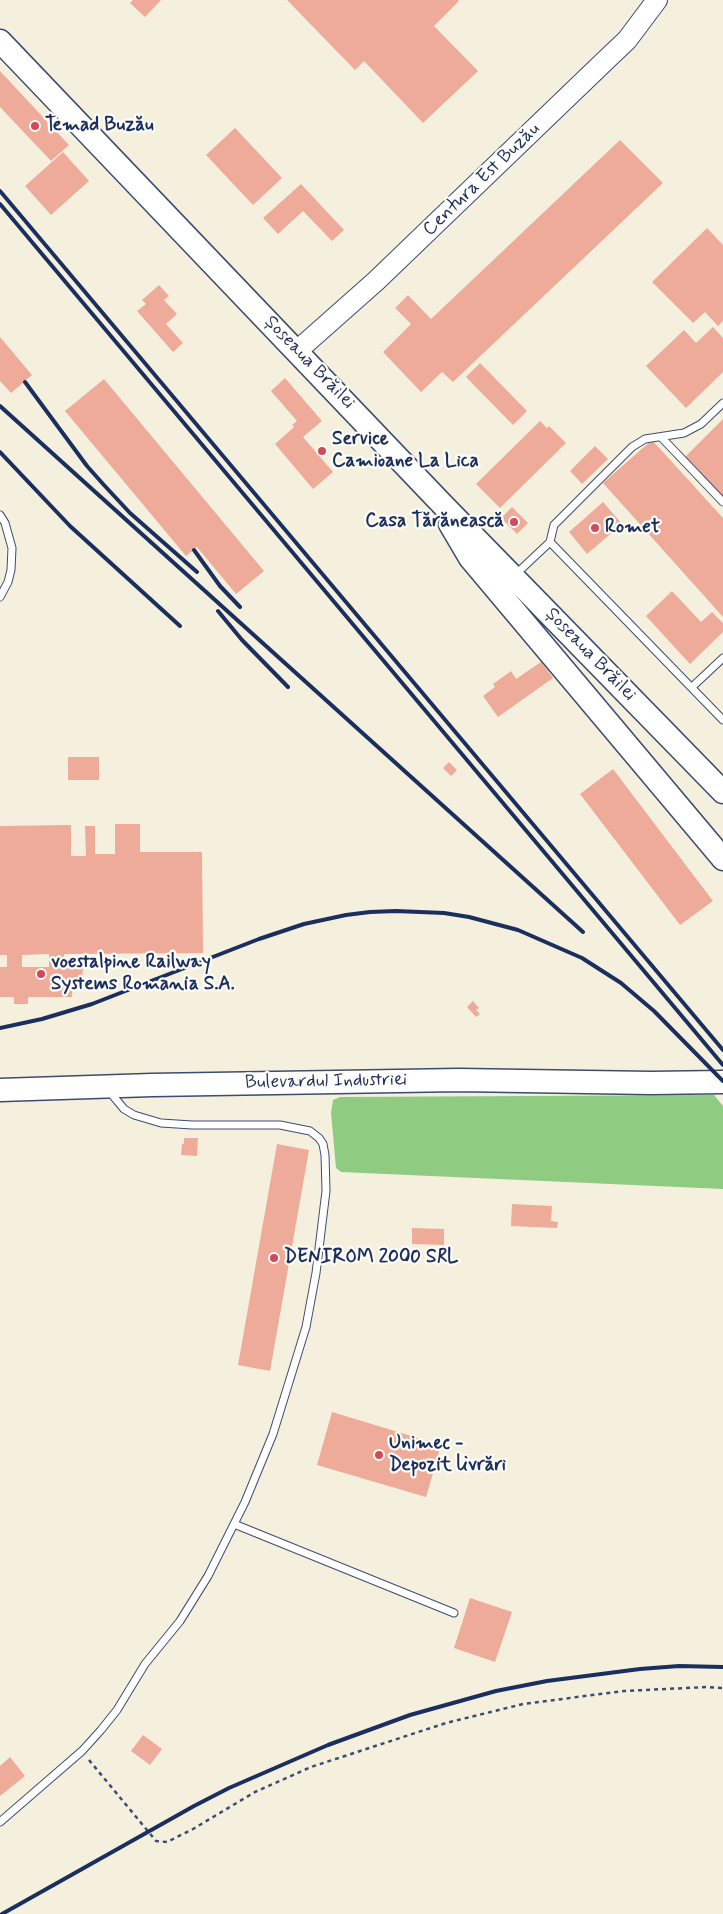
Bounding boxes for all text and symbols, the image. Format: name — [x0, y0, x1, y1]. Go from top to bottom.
place label: Temad Buzău — [45, 115, 154, 137]
street label: Centura Est Buzău — [419, 118, 545, 242]
marker: Temad Buzău — [29, 120, 41, 132]
street label: Șoseaua Brăilei — [259, 312, 359, 414]
place label: Service Camioane La Lica — [332, 429, 479, 473]
marker: Service Camioane La Lica — [316, 445, 328, 457]
place label: Casa Tărănească — [365, 511, 504, 533]
marker: Casa Tărănească — [508, 516, 520, 528]
place label: Romet — [605, 517, 660, 539]
marker: Romet — [589, 522, 601, 534]
street label: Șoseaua Brăilei — [540, 604, 640, 706]
place label: voestalpine Railway Systems Romania S.A. — [51, 952, 235, 996]
marker: voestalpine Railway Systems Romania S.A. — [35, 968, 47, 980]
street label: Bulevardul Industriei — [245, 1069, 407, 1095]
place label: DENIROM 2000 SRL — [284, 1247, 459, 1269]
marker: DENIROM 2000 SRL — [268, 1252, 280, 1264]
place label: Unimec - Depozit livrări — [389, 1433, 506, 1477]
marker: Unimec - Depozit livrări — [373, 1449, 385, 1461]

